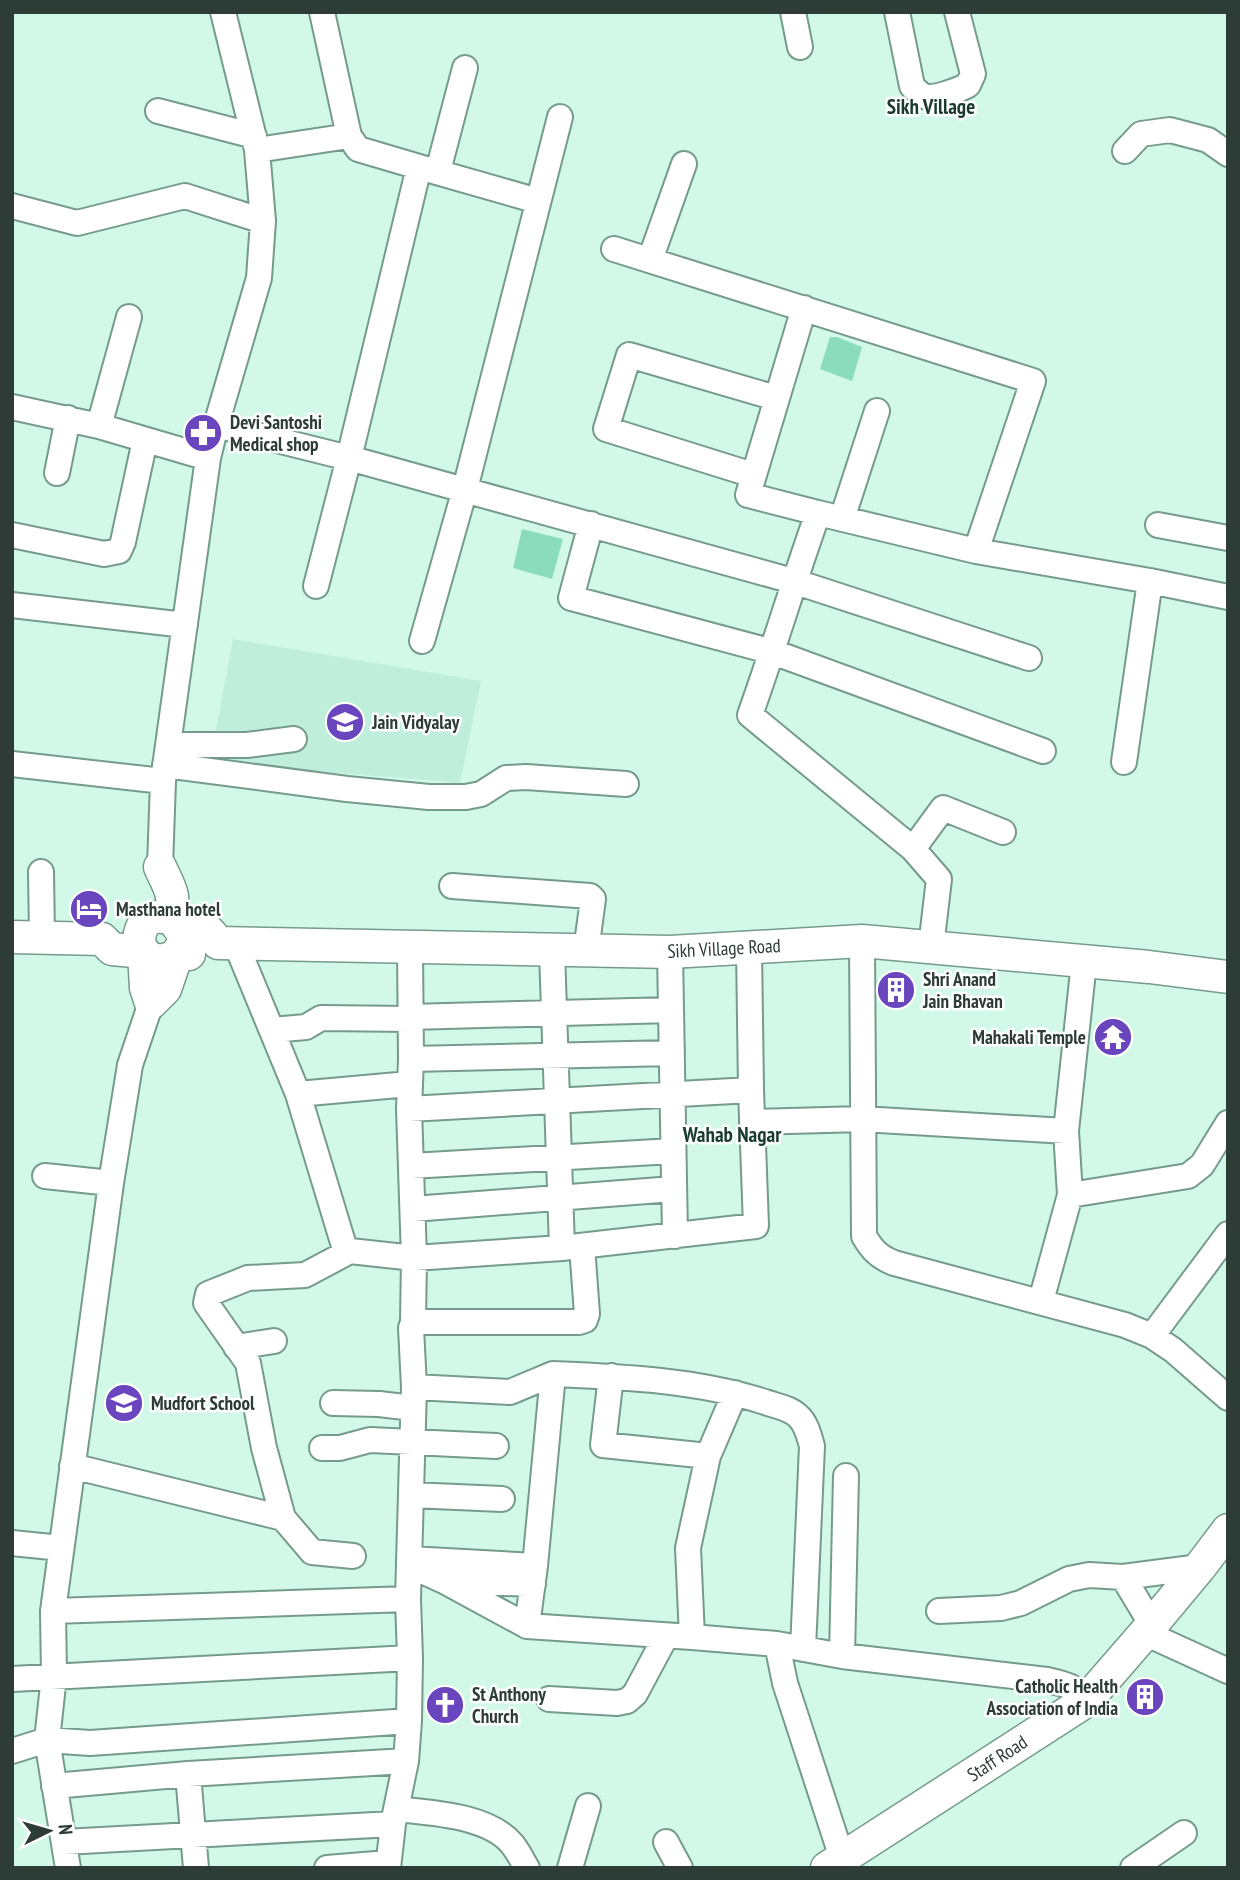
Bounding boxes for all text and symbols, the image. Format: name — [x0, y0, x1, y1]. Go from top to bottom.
district label: Sikh Village — [887, 93, 975, 120]
place label: Devi Santoshi Medical shop — [230, 410, 322, 456]
pharmacy icon: Devi Santoshi Medical shop — [182, 412, 224, 454]
school or university icon: Jain Vidyalay — [324, 701, 366, 743]
place label: Jain Vidyalay — [371, 710, 460, 734]
hotel icon: Masthana hotel — [68, 888, 110, 930]
place label: Masthana hotel — [116, 897, 221, 921]
street label: Sikh Village Road — [667, 933, 781, 963]
place label: Shri Anand Jain Bhavan — [922, 967, 1003, 1013]
building icon: Shri Anand Jain Bhavan — [875, 969, 917, 1011]
temple icon: Mahakali Temple — [1092, 1016, 1134, 1058]
place label: Mahakali Temple — [972, 1025, 1086, 1049]
district label: Wahab Nagar — [682, 1121, 782, 1148]
school or university icon: Mudfort School — [103, 1382, 145, 1424]
place label: Mudfort School — [151, 1391, 255, 1415]
place label: Catholic Health Association of India — [985, 1674, 1118, 1720]
building icon: Catholic Health Association of India — [1124, 1676, 1166, 1718]
place label: St Anthony Church — [472, 1682, 546, 1728]
church icon: St Anthony Church — [424, 1684, 466, 1726]
street label: Staff Road — [962, 1730, 1032, 1786]
north arrow — [14, 1796, 84, 1866]
text: N — [54, 1823, 78, 1836]

